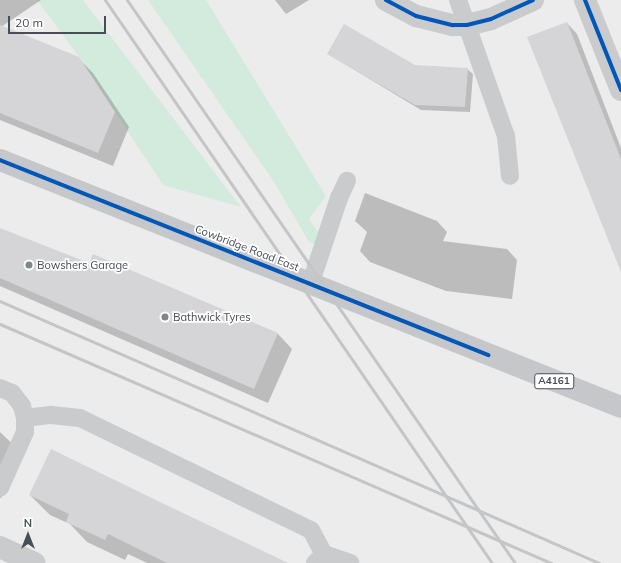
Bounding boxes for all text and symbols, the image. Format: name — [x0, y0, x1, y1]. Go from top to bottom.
scale bar — [10, 8, 108, 34]
text: 20 m — [15, 15, 43, 30]
street label: Cowbridge Road East — [193, 222, 301, 274]
place label: Bowshers Garage — [37, 258, 128, 272]
marker: Bowshers Garage — [24, 260, 34, 270]
place label: Bathwick Tyres — [173, 310, 251, 324]
marker: Bathwick Tyres — [160, 312, 170, 322]
road number: A4161 — [534, 373, 574, 389]
north arrow — [8, 515, 48, 555]
text: N — [24, 516, 32, 530]

